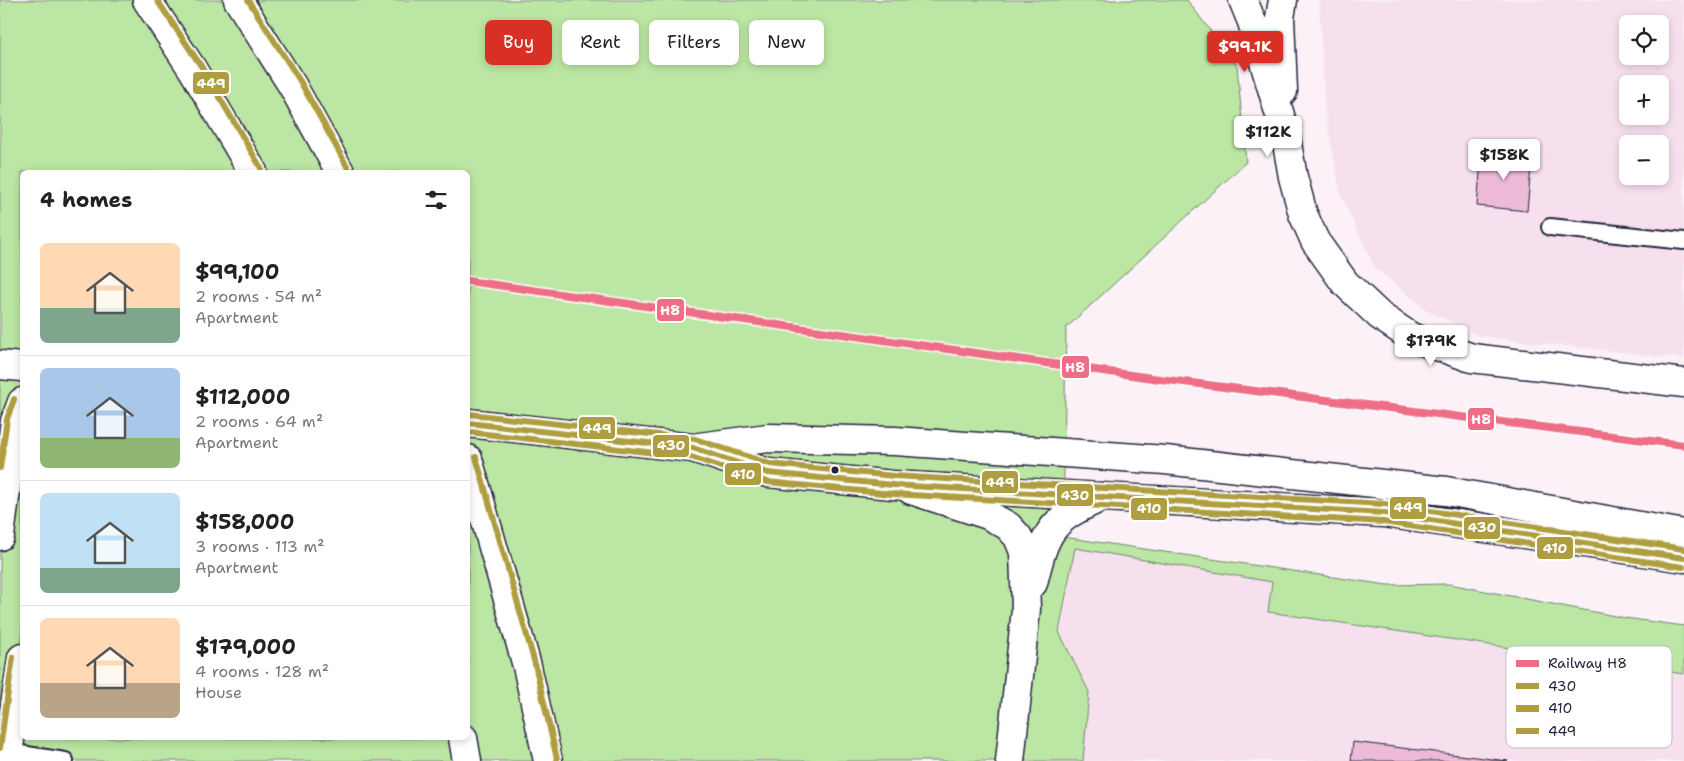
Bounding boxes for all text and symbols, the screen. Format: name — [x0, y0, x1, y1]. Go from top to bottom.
map controls — [1619, 15, 1669, 185]
button: locate — [1619, 15, 1669, 65]
chip: Buy — [485, 20, 552, 65]
chip: Rent — [562, 20, 639, 65]
chip: Filters — [649, 20, 739, 65]
chip: New — [749, 20, 824, 65]
pin: $99.1K — [1204, 30, 1286, 73]
text: $99.1K — [1218, 36, 1272, 57]
line badge: 449 — [192, 71, 230, 95]
text: 449 — [197, 74, 226, 92]
button: + — [1619, 75, 1669, 125]
pin: $112K — [1233, 116, 1303, 158]
text: $112K — [1245, 121, 1291, 142]
button: − — [1619, 135, 1669, 185]
pin: $158K — [1469, 138, 1539, 181]
text: $158K — [1479, 144, 1529, 165]
text: 4 homes — [40, 186, 132, 214]
icon: filters — [422, 186, 450, 214]
text: $99,100 — [195, 258, 279, 286]
icon: home — [80, 263, 140, 323]
text: 2 rooms · 54 m² — [195, 286, 322, 307]
line badge: H8 — [656, 298, 685, 322]
text: H8 — [660, 301, 680, 319]
text: Apartment — [195, 307, 278, 328]
pin: $179K — [1396, 324, 1466, 367]
text: $179K — [1406, 330, 1456, 351]
line badge: H8 — [1061, 355, 1090, 379]
text: H8 — [1065, 358, 1085, 376]
text: $112,000 — [195, 383, 290, 411]
icon: home — [80, 388, 140, 448]
line badge: H8 — [1467, 407, 1495, 431]
text: H8 — [1471, 410, 1491, 428]
text: 2 rooms · 64 m² — [195, 411, 323, 432]
line badge: 449 — [578, 416, 616, 440]
text: 449 — [583, 419, 612, 437]
text: Apartment — [195, 432, 278, 453]
line badge: 430 — [652, 434, 690, 458]
text: 430 — [657, 436, 686, 454]
line badge: 410 — [724, 462, 762, 486]
text: 410 — [731, 465, 756, 483]
unlabelled marker — [830, 465, 840, 475]
line badge: 449 — [981, 470, 1019, 494]
text: 449 — [986, 473, 1015, 491]
line badge: 430 — [1056, 483, 1094, 507]
text: 430 — [1061, 486, 1090, 504]
line badge: 449 — [1389, 496, 1427, 520]
line badge: 410 — [1130, 497, 1168, 521]
text: 449 — [1394, 498, 1423, 516]
text: 410 — [1137, 499, 1162, 517]
text: $158,000 — [195, 508, 294, 536]
icon: home — [80, 513, 140, 573]
line badge: 430 — [1463, 516, 1501, 540]
text: 430 — [1468, 518, 1497, 536]
text: 3 rooms · 113 m² — [195, 536, 325, 557]
line badge: 410 — [1536, 536, 1574, 560]
text: 410 — [1543, 539, 1568, 557]
text: Apartment — [195, 557, 278, 578]
text: $179,000 — [195, 633, 296, 661]
icon: home — [80, 638, 140, 698]
legend — [1506, 646, 1672, 748]
text: Railway H8 — [1548, 654, 1627, 672]
text: 4 rooms · 128 m² — [195, 661, 329, 682]
text: 430 — [1548, 677, 1576, 695]
text: House — [195, 682, 242, 703]
text: 410 — [1548, 699, 1572, 717]
text: 449 — [1548, 722, 1576, 740]

